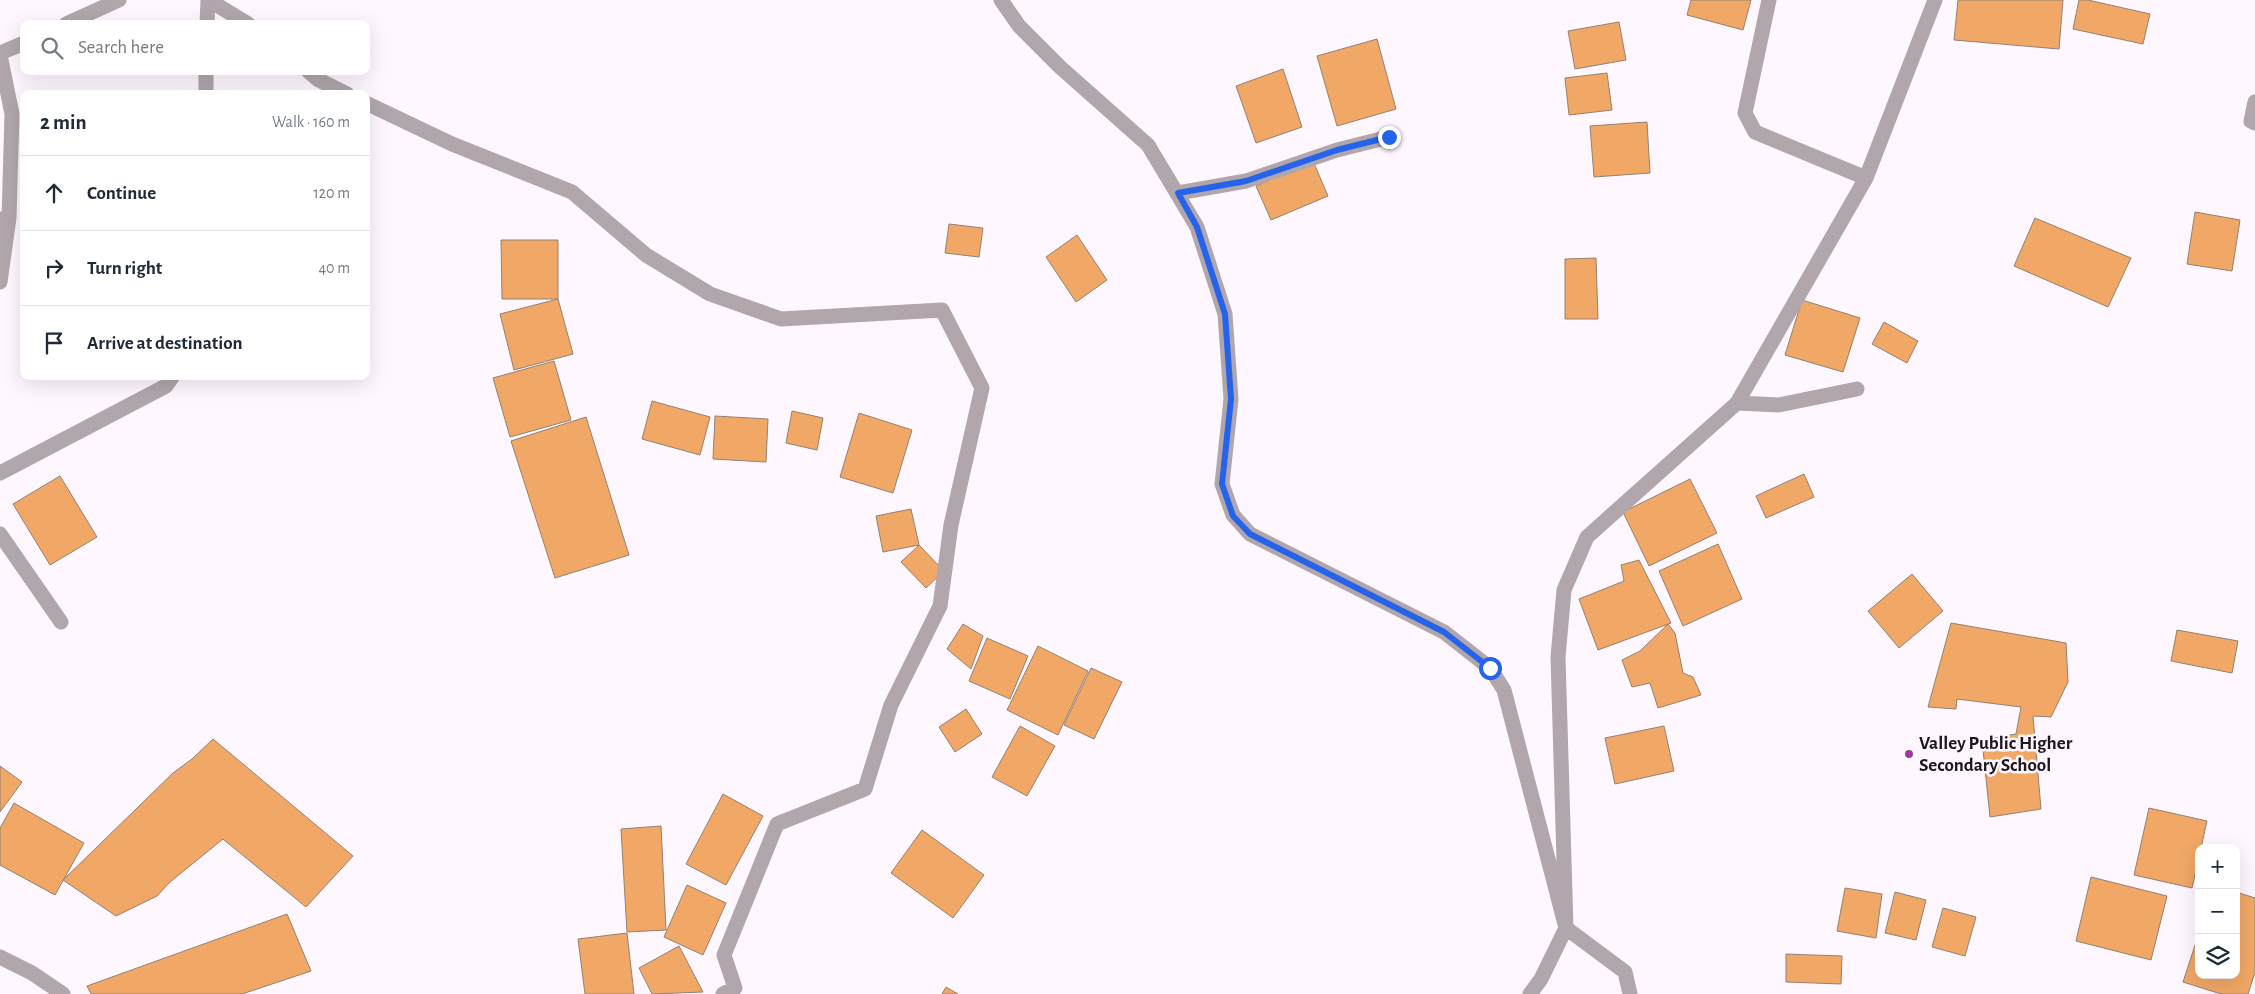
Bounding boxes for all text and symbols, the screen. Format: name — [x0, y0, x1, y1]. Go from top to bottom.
search box — [20, 20, 370, 75]
icon: search — [38, 34, 66, 62]
text: Search here — [78, 38, 164, 57]
text: 2 min — [40, 112, 87, 133]
text: Walk · 160 m — [272, 114, 350, 130]
route end — [1378, 126, 1401, 149]
icon: ahead — [40, 179, 68, 207]
text: Continue — [87, 184, 156, 203]
text: 120 m — [313, 185, 350, 201]
icon: right — [40, 254, 68, 282]
text: Turn right — [87, 259, 162, 278]
text: 40 m — [318, 260, 350, 276]
icon: arrive — [40, 329, 68, 357]
text: Arrive at destination — [87, 334, 243, 353]
route start — [1479, 657, 1502, 680]
place label: Valley Public Higher Secondary School — [1919, 734, 2073, 775]
marker: Valley Public Higher Secondary School — [1903, 748, 1915, 760]
map controls — [2195, 844, 2240, 979]
button: + — [2195, 844, 2240, 889]
button: − — [2195, 889, 2240, 934]
button: layers — [2195, 934, 2240, 979]

